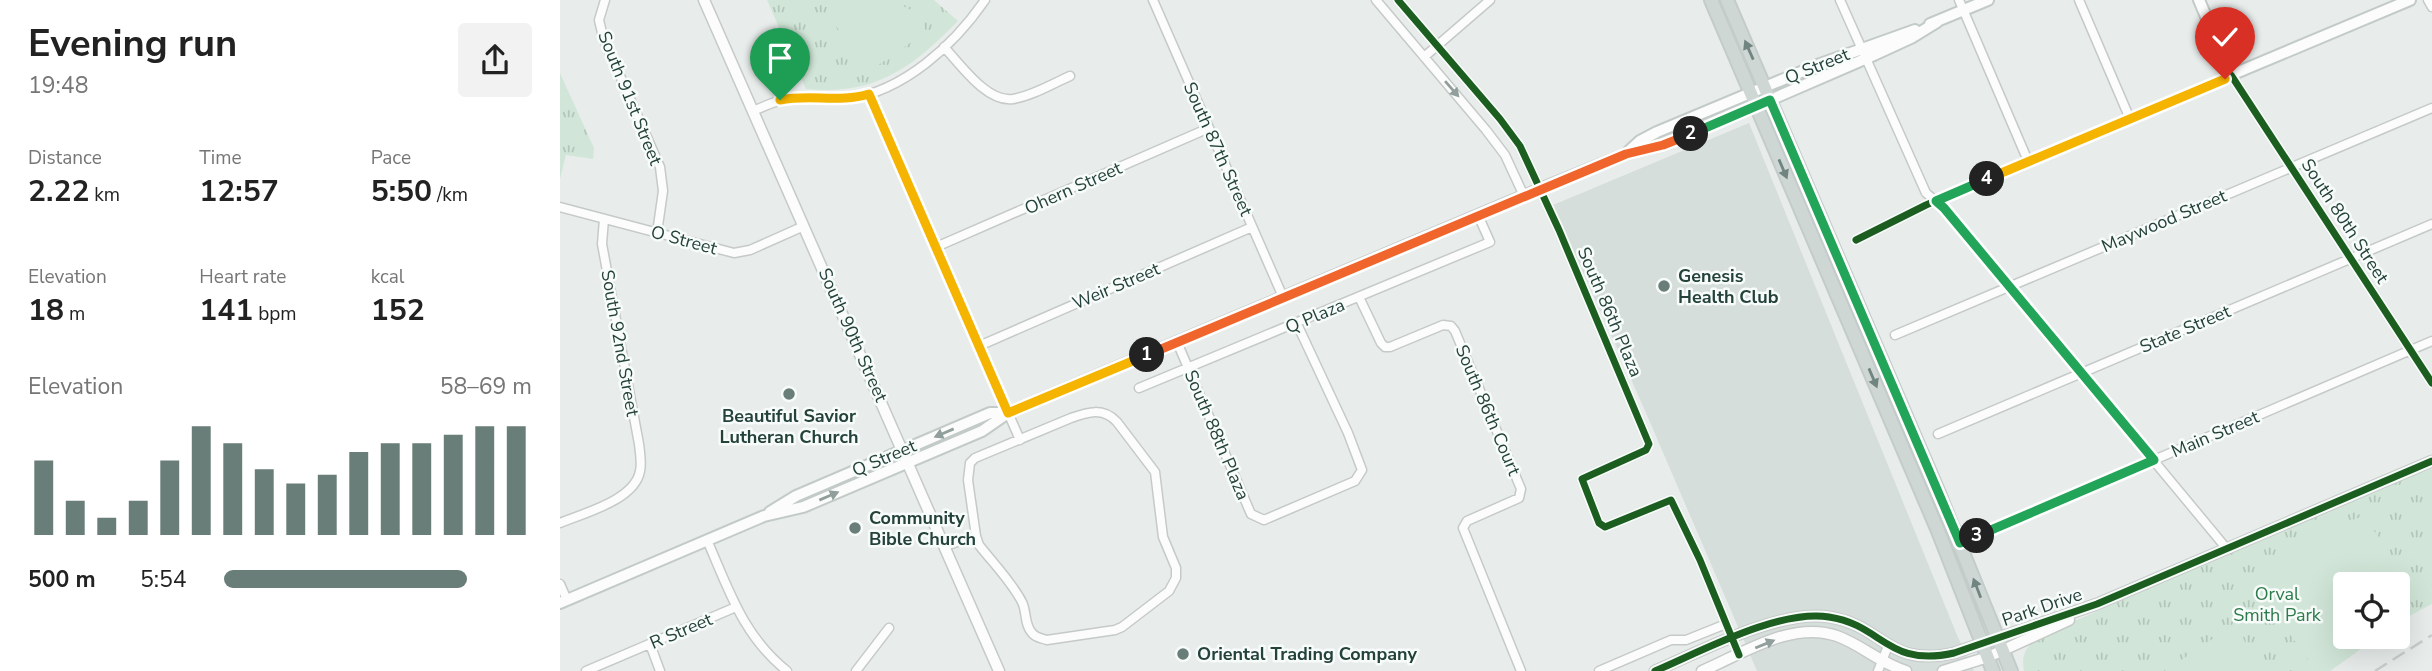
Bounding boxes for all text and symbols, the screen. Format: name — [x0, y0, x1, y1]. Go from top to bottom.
pin — [2195, 7, 2255, 79]
text: Evening run — [28, 18, 237, 69]
icon: check — [2206, 18, 2244, 56]
button: share — [458, 23, 532, 97]
street label: South 91st Street — [592, 27, 668, 169]
pin — [750, 28, 810, 100]
icon: arrive — [761, 39, 799, 77]
one-way arrow — [1743, 40, 1755, 60]
street label: Q Street — [1781, 42, 1853, 90]
text: 19:48 — [28, 70, 88, 101]
street label: South 87th Street — [1178, 78, 1259, 220]
one-way arrow — [1444, 81, 1459, 98]
pin: 2 — [1674, 116, 1708, 152]
text: 2 — [1685, 120, 1696, 146]
text: Distance — [28, 145, 102, 171]
text: Time — [199, 145, 242, 171]
text: Pace — [371, 145, 411, 171]
street label: South 80th Street — [2296, 154, 2395, 289]
street label: Ohern Street — [1021, 156, 1126, 220]
one-way arrow — [1778, 158, 1789, 179]
pin: 4 — [1970, 162, 2004, 196]
text: 4 — [1981, 165, 1992, 191]
text: 2.22 — [28, 171, 89, 212]
text: 12:57 — [199, 171, 279, 212]
text: 5:50 — [371, 171, 432, 212]
text: km — [89, 182, 120, 208]
text: /km — [432, 182, 468, 208]
street label: Maywood Street — [2098, 184, 2231, 258]
street label: O Street — [648, 220, 720, 261]
street label: South 86th Plaza — [1572, 243, 1648, 381]
street label: Weir Street — [1069, 257, 1164, 315]
text: Elevation — [28, 264, 107, 290]
text: Heart rate — [199, 264, 286, 290]
text: kcal — [371, 264, 404, 290]
street label: South 90th Street — [813, 264, 894, 406]
place label: Genesis Health Club — [1678, 264, 1779, 309]
street label: South 92nd Street — [595, 268, 645, 419]
marker: Genesis Health Club — [1656, 278, 1672, 294]
text: 18 — [28, 290, 64, 331]
text: 141 — [199, 290, 253, 331]
text: 152 — [371, 290, 425, 331]
street label: Q Plaza — [1282, 293, 1348, 339]
street label: State Street — [2136, 299, 2235, 359]
text: m — [64, 301, 85, 327]
text: bpm — [253, 301, 297, 327]
pin: 1 — [1130, 338, 1164, 372]
text: 1 — [1141, 341, 1152, 367]
street label: South 86th Court — [1450, 341, 1527, 480]
street label: South 88th Plaza — [1179, 366, 1255, 504]
one-way arrow — [1867, 368, 1879, 388]
text: Elevation — [28, 371, 123, 402]
text: 58–69 m — [440, 371, 532, 402]
marker: Beautiful Savior Lutheran Church — [781, 386, 797, 402]
place label: Beautiful Savior Lutheran Church — [720, 404, 858, 449]
street label: Main Street — [2167, 405, 2263, 463]
one-way arrow — [933, 427, 954, 438]
street label: Q Street — [848, 433, 920, 482]
one-way arrow — [819, 490, 839, 502]
place label: Community Bible Church — [869, 506, 976, 551]
pin: 3 — [1960, 518, 1994, 554]
marker: Community Bible Church — [847, 520, 863, 536]
text: 3 — [1971, 522, 1982, 548]
text: 500 m — [28, 564, 96, 595]
text: 5:54 — [140, 564, 187, 595]
map controls — [2333, 572, 2410, 649]
button: locate — [2333, 572, 2410, 649]
one-way arrow — [1972, 577, 1983, 598]
street label: Park Drive — [1999, 582, 2085, 632]
park label: Orval Smith Park — [2233, 582, 2322, 627]
street label: R Street — [646, 607, 717, 655]
one-way arrow — [1754, 638, 1775, 649]
place label: Oriental Trading Company — [1197, 642, 1417, 666]
marker: Oriental Trading Company — [1175, 646, 1191, 662]

